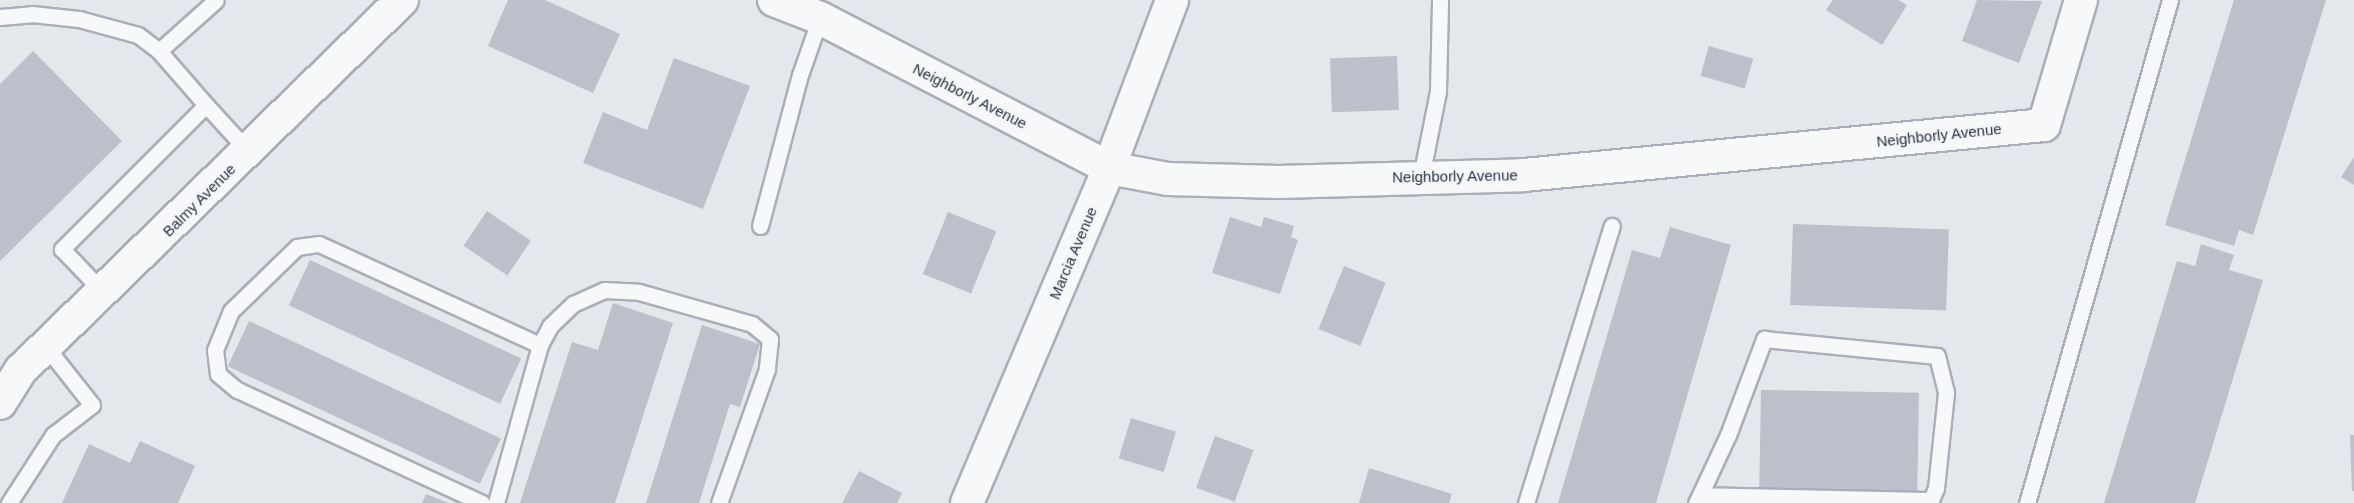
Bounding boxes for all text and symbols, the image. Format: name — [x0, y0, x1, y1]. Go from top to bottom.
street label: Neighborly Avenue — [910, 59, 1030, 133]
street label: Neighborly Avenue — [1875, 119, 2003, 151]
street label: Balmy Avenue — [159, 160, 239, 240]
street label: Neighborly Avenue — [1392, 166, 1518, 186]
street label: Marcia Avenue — [1045, 204, 1101, 302]

